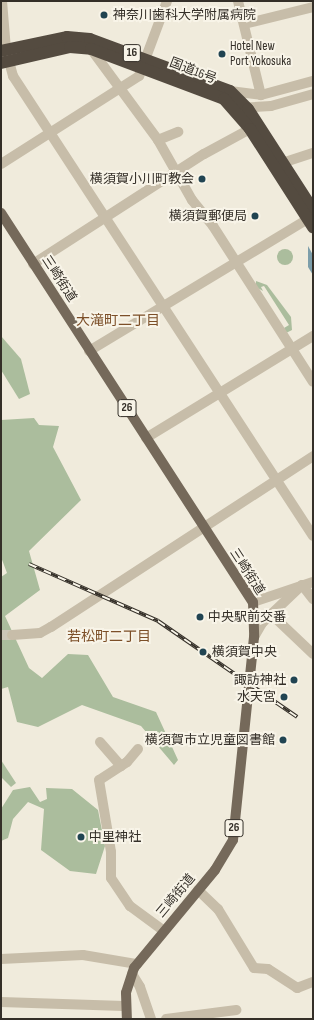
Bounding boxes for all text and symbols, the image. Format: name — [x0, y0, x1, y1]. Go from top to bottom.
place label: 神奈川歯科大学附属病院 — [113, 7, 256, 23]
marker: 神奈川歯科大学附属病院 — [98, 9, 110, 21]
place label: Hotel New Port Yokosuka — [230, 39, 291, 70]
road number: 16 — [122, 43, 142, 63]
marker: Hotel New Port Yokosuka — [217, 49, 227, 59]
street label: 国道16号 — [167, 55, 219, 87]
place label: 横須賀小川町教会 — [90, 171, 194, 187]
marker: 横須賀小川町教会 — [197, 174, 207, 184]
place label: 横須賀郵便局 — [169, 208, 247, 224]
marker: 横須賀郵便局 — [250, 211, 260, 221]
street label: 三崎街道 — [38, 253, 80, 305]
district label: 大滝町二丁目 — [76, 313, 160, 329]
road number: 26 — [117, 398, 137, 418]
street label: 三崎街道 — [226, 546, 268, 598]
place label: 中央駅前交番 — [208, 609, 286, 625]
marker: 中央駅前交番 — [195, 612, 205, 622]
district label: 若松町二丁目 — [67, 629, 151, 645]
place label: 横須賀中央 — [212, 644, 277, 660]
marker: 横須賀中央 — [197, 646, 209, 658]
place label: 諏訪神社 — [234, 672, 286, 688]
marker: 諏訪神社 — [289, 675, 299, 685]
place label: 水天宮 — [237, 689, 276, 705]
marker: 水天宮 — [279, 692, 289, 702]
place label: 横須賀市立児童図書館 — [145, 732, 275, 748]
marker: 横須賀市立児童図書館 — [278, 735, 288, 745]
road number: 26 — [224, 818, 244, 838]
place label: 中里神社 — [89, 829, 141, 845]
marker: 中里神社 — [76, 832, 86, 842]
street label: 三崎街道 — [153, 871, 199, 921]

